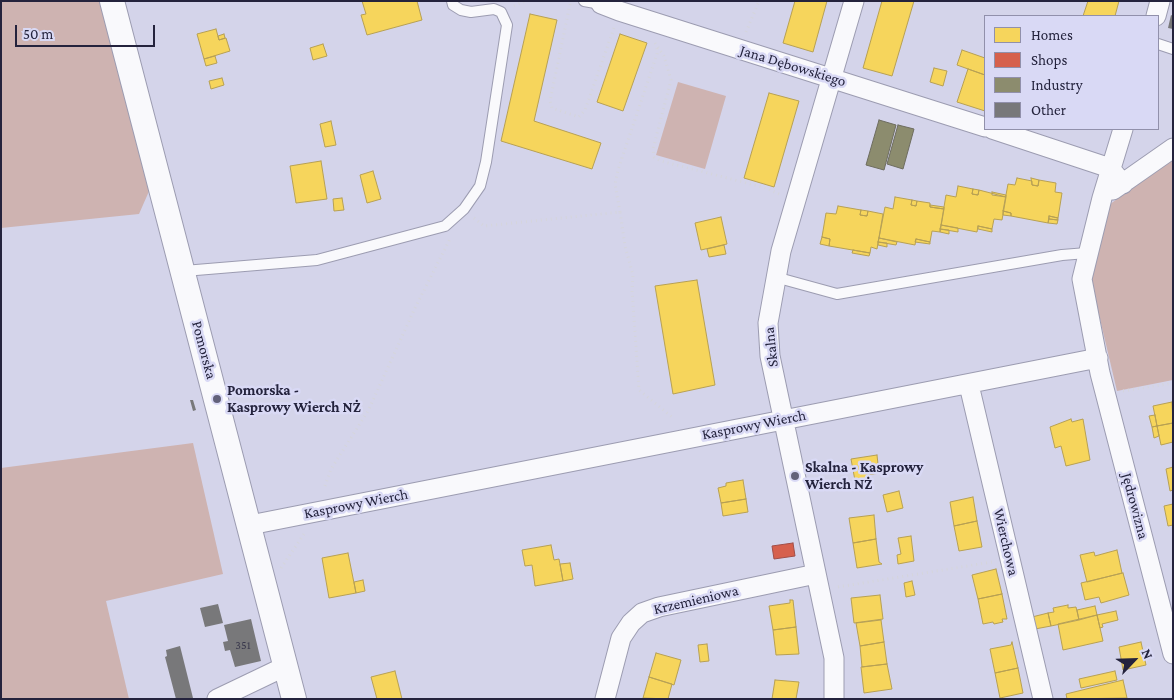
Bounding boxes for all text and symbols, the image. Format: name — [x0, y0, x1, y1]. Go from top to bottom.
scale bar — [18, 15, 158, 47]
legend — [984, 15, 1159, 130]
text: 50 m — [23, 26, 53, 42]
text: Homes — [1031, 27, 1073, 43]
street label: Jana Dębowskiego — [738, 41, 848, 91]
text: Shops — [1031, 52, 1067, 68]
text: Industry — [1031, 77, 1083, 93]
text: Other — [1031, 102, 1066, 118]
street label: Pomorska — [188, 319, 220, 381]
street label: Skalna — [760, 326, 782, 368]
place label: Pomorska - Kasprowy Wierch NŻ — [227, 381, 361, 416]
marker: Pomorska - Kasprowy Wierch NŻ — [211, 393, 223, 405]
street label: Kasprowy Wierch — [700, 406, 808, 444]
place label: Skalna - Kasprowy Wierch NŻ — [805, 458, 923, 493]
marker: Skalna - Kasprowy Wierch NŻ — [789, 470, 801, 482]
street label: Jędrowizna — [1118, 471, 1152, 541]
street label: Kasprowy Wierch — [302, 485, 410, 523]
street label: Wierchowa — [990, 507, 1022, 577]
street label: Krzemieniowa — [652, 581, 740, 619]
north arrow — [1109, 635, 1159, 685]
house number: 351 — [235, 638, 251, 652]
text: N — [1138, 646, 1157, 662]

